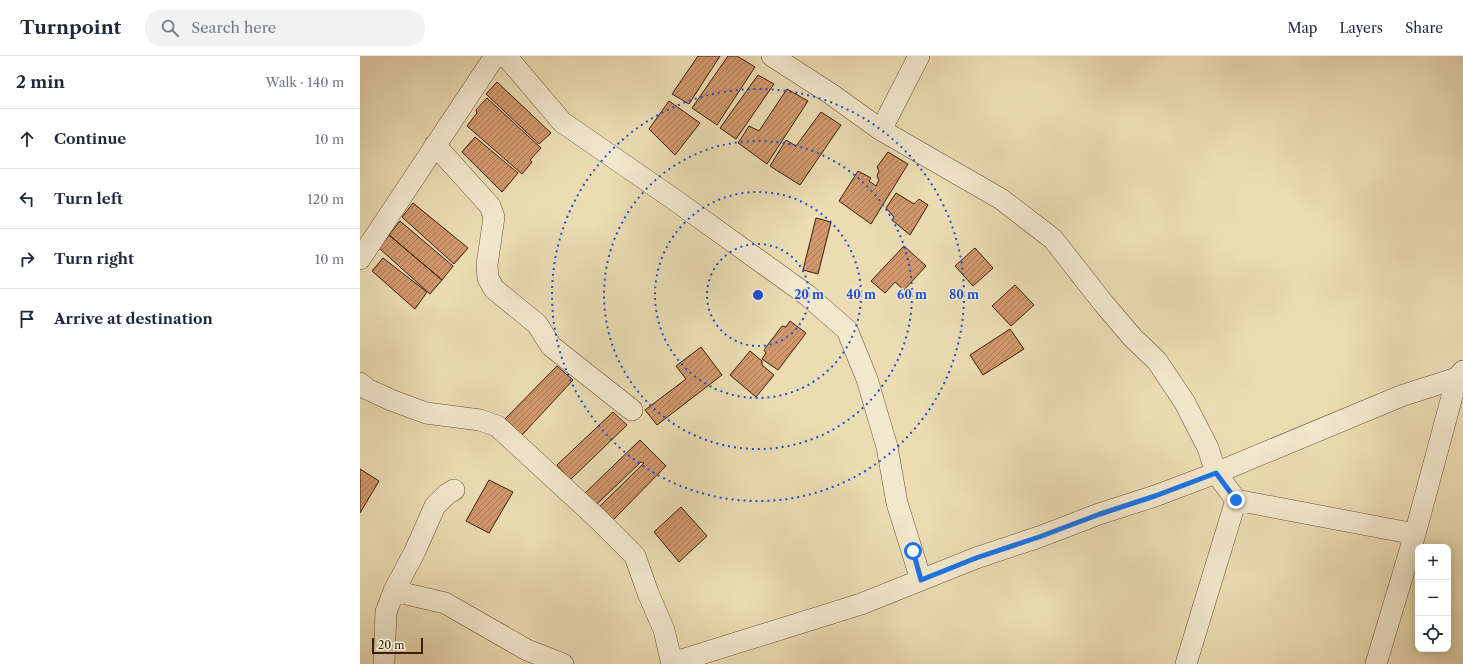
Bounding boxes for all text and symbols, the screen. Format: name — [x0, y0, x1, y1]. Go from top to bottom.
search box — [145, 10, 425, 46]
text: Turnpoint — [20, 16, 121, 39]
icon: search — [159, 17, 181, 39]
text: Search here — [191, 18, 276, 37]
text: Map — [1287, 19, 1317, 37]
text: Layers — [1339, 19, 1383, 37]
text: Share — [1405, 19, 1443, 37]
text: 2 min — [16, 72, 65, 92]
text: Walk · 140 m — [266, 74, 344, 90]
icon: ahead — [16, 128, 38, 150]
text: Continue — [54, 129, 126, 148]
text: 10 m — [315, 131, 344, 147]
icon: left — [16, 188, 38, 210]
text: Turn left — [54, 189, 123, 208]
text: 120 m — [307, 191, 344, 207]
icon: right — [16, 248, 38, 270]
text: Turn right — [54, 249, 134, 268]
text: 10 m — [315, 251, 344, 267]
text: 20 m — [794, 287, 824, 302]
text: 40 m — [846, 287, 876, 302]
text: 60 m — [897, 287, 927, 302]
text: 80 m — [949, 287, 979, 302]
centre of rings — [751, 288, 765, 302]
icon: arrive — [16, 308, 38, 330]
text: Arrive at destination — [54, 309, 213, 328]
route end — [1227, 491, 1245, 509]
route start — [904, 542, 922, 560]
map controls — [1415, 544, 1451, 652]
button: + — [1415, 544, 1451, 580]
button: − — [1415, 580, 1451, 616]
button: locate — [1415, 616, 1451, 652]
scale bar — [372, 636, 423, 655]
text: 20 m — [378, 638, 404, 652]

